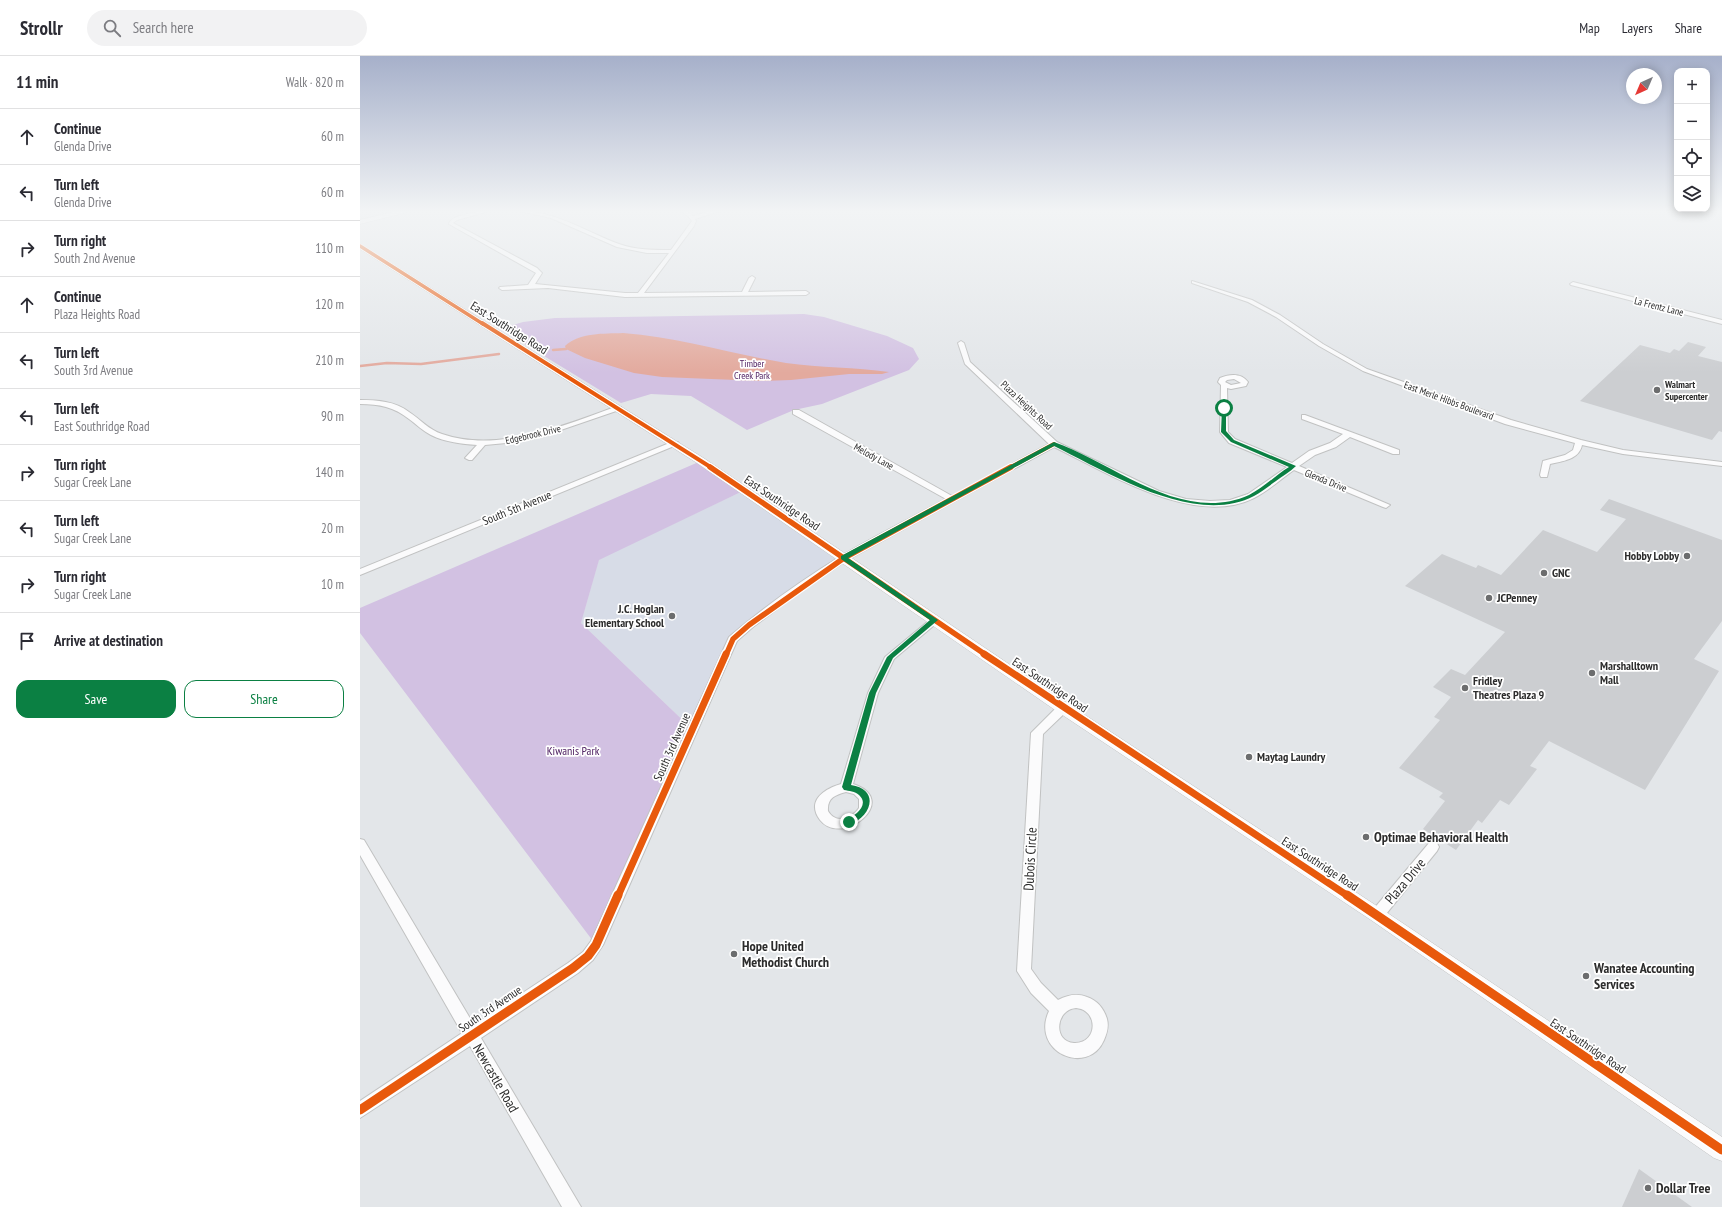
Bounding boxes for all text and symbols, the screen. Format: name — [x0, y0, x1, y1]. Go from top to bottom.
search box — [87, 10, 367, 46]
text: Strollr — [20, 16, 63, 40]
icon: search — [101, 17, 123, 39]
text: Search here — [133, 18, 194, 37]
text: Map — [1579, 19, 1600, 37]
text: Layers — [1622, 19, 1653, 37]
text: Share — [1675, 19, 1702, 37]
north arrow — [1626, 68, 1662, 104]
map controls — [1674, 68, 1710, 212]
button: + — [1674, 68, 1710, 104]
text: 11 min — [16, 71, 58, 93]
text: Walk · 820 m — [286, 74, 344, 91]
button: − — [1674, 104, 1710, 140]
text: Continue — [54, 119, 101, 138]
icon: ahead — [16, 126, 38, 148]
text: 60 m — [321, 128, 344, 145]
text: Glenda Drive — [54, 138, 112, 155]
button: locate — [1674, 140, 1710, 176]
text: Turn left — [54, 175, 99, 194]
button: layers — [1674, 176, 1710, 212]
icon: left — [16, 182, 38, 204]
text: 60 m — [321, 184, 344, 201]
text: Glenda Drive — [54, 194, 112, 211]
text: Turn right — [54, 231, 106, 250]
icon: right — [16, 238, 38, 260]
text: 110 m — [315, 240, 344, 257]
text: South 2nd Avenue — [54, 250, 135, 267]
text: Continue — [54, 287, 101, 306]
icon: ahead — [16, 294, 38, 316]
street label: La Frentz Lane — [1633, 294, 1685, 319]
text: 120 m — [315, 296, 344, 313]
street label: East Southridge Road — [468, 298, 551, 357]
text: Plaza Heights Road — [54, 306, 140, 323]
text: Turn left — [54, 343, 99, 362]
icon: left — [16, 350, 38, 372]
text: 210 m — [315, 352, 344, 369]
park label: Timber Creek Park — [734, 357, 770, 382]
text: South 3rd Avenue — [54, 362, 133, 379]
street label: Plaza Heights Road — [998, 378, 1055, 433]
street label: East Merle Hibbs Boulevard — [1402, 378, 1496, 423]
place label: Walmart Supercenter — [1664, 378, 1708, 403]
marker: Walmart Supercenter — [1652, 385, 1662, 395]
text: Turn left — [54, 399, 99, 418]
route start — [1215, 399, 1233, 417]
icon: left — [16, 406, 38, 428]
text: 90 m — [321, 408, 344, 425]
text: East Southridge Road — [54, 418, 150, 435]
street label: Edgebrook Drive — [504, 422, 562, 447]
street label: Melody Lane — [852, 440, 896, 473]
text: Turn right — [54, 455, 106, 474]
icon: right — [16, 462, 38, 484]
text: 140 m — [315, 464, 344, 481]
street label: Glenda Drive — [1303, 466, 1349, 495]
street label: East Southridge Road — [742, 472, 823, 533]
text: Sugar Creek Lane — [54, 474, 131, 491]
street label: South 5th Avenue — [480, 487, 554, 528]
text: Turn left — [54, 511, 99, 530]
icon: left — [16, 518, 38, 540]
text: 20 m — [321, 520, 344, 537]
text: Sugar Creek Lane — [54, 530, 131, 547]
place label: Hobby Lobby — [1624, 548, 1679, 563]
marker: Hobby Lobby — [1682, 551, 1692, 561]
place label: GNC — [1552, 565, 1571, 580]
text: Turn right — [54, 567, 106, 586]
marker: GNC — [1539, 568, 1549, 578]
icon: right — [16, 574, 38, 596]
text: 10 m — [321, 576, 344, 593]
text: Sugar Creek Lane — [54, 586, 131, 603]
place label: JCPenney — [1496, 590, 1537, 605]
marker: JCPenney — [1484, 593, 1494, 603]
place label: J.C. Hoglan Elementary School — [585, 601, 664, 630]
marker: J.C. Hoglan Elementary School — [667, 611, 677, 621]
icon: arrive — [16, 630, 38, 652]
text: Arrive at destination — [54, 631, 163, 650]
street label: East Southridge Road — [1010, 654, 1091, 715]
place label: Marshalltown Mall — [1600, 658, 1658, 687]
marker: Marshalltown Mall — [1587, 668, 1597, 678]
place label: Fridley Theatres Plaza 9 — [1473, 673, 1545, 702]
button: Save — [16, 680, 176, 718]
button: Share — [184, 680, 344, 718]
marker: Fridley Theatres Plaza 9 — [1460, 683, 1470, 693]
street label: South 3rd Avenue — [650, 710, 693, 783]
park label: Kiwanis Park — [547, 743, 600, 758]
place label: Maytag Laundry — [1257, 749, 1325, 764]
marker: Maytag Laundry — [1244, 752, 1254, 762]
route end — [840, 813, 858, 831]
street label: Dubois Circle — [1019, 827, 1041, 891]
place label: Optimae Behavioral Health — [1374, 828, 1508, 846]
marker: Optimae Behavioral Health — [1361, 832, 1371, 842]
street label: East Southridge Road — [1279, 833, 1361, 894]
street label: Plaza Drive — [1381, 854, 1429, 908]
place label: Hope United Methodist Church — [742, 937, 829, 971]
marker: Hope United Methodist Church — [729, 949, 739, 959]
place label: Wanatee Accounting Services — [1593, 959, 1694, 993]
marker: Wanatee Accounting Services — [1581, 971, 1591, 981]
street label: South 3rd Avenue — [455, 982, 524, 1035]
street label: East Southridge Road — [1548, 1015, 1629, 1076]
street label: Newcastle Road — [469, 1040, 523, 1116]
place label: Dollar Tree — [1656, 1179, 1710, 1197]
marker: Dollar Tree — [1643, 1183, 1653, 1193]

